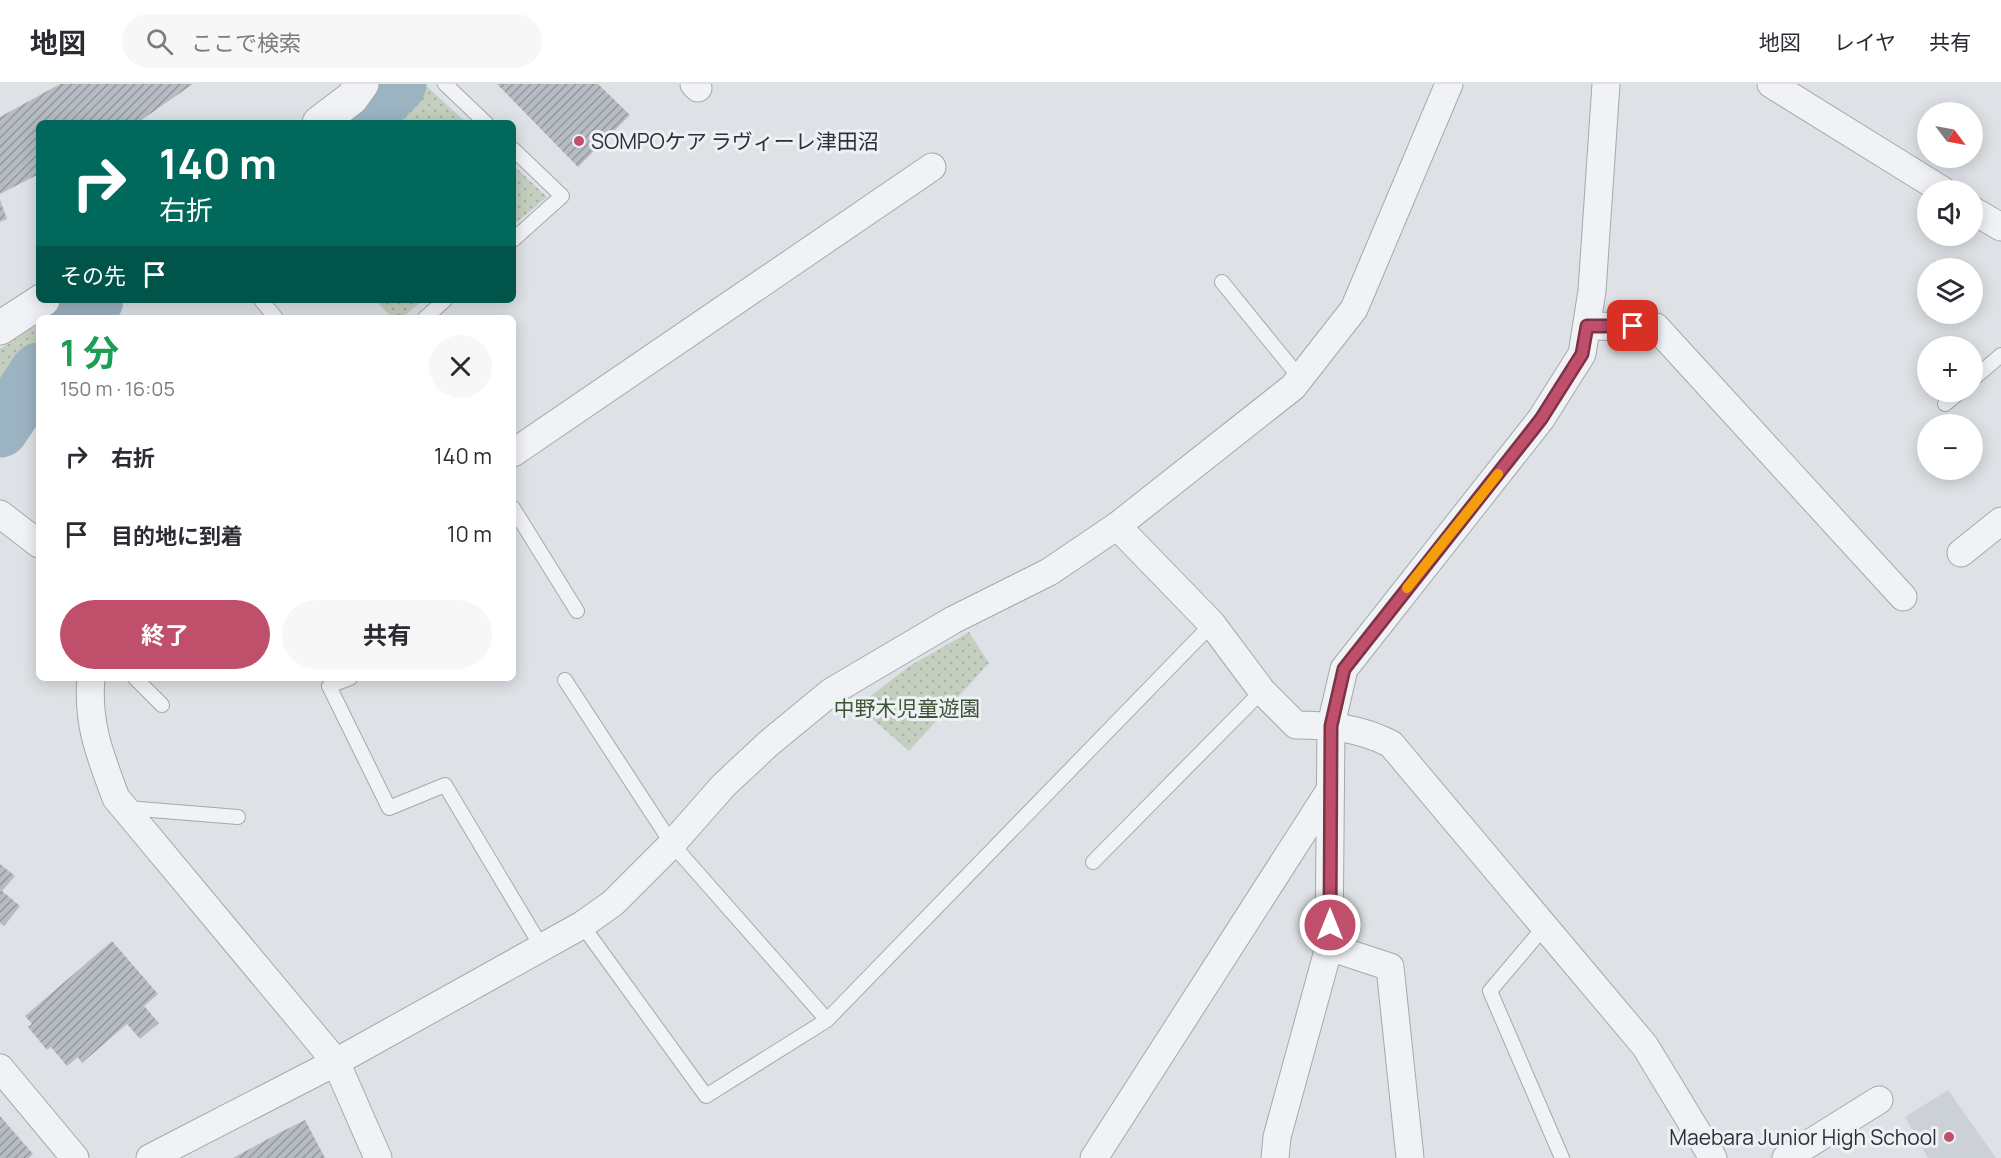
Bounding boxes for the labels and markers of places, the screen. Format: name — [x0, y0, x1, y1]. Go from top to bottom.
place label: SOMPOケア ラヴィーレ津田沼 — [591, 127, 879, 155]
marker: SOMPOケア ラヴィーレ津田沼 — [572, 134, 586, 148]
pin — [1607, 300, 1658, 351]
place label: Maebara Junior High School — [1669, 1123, 1937, 1151]
marker: Maebara Junior High School — [1942, 1130, 1956, 1144]

